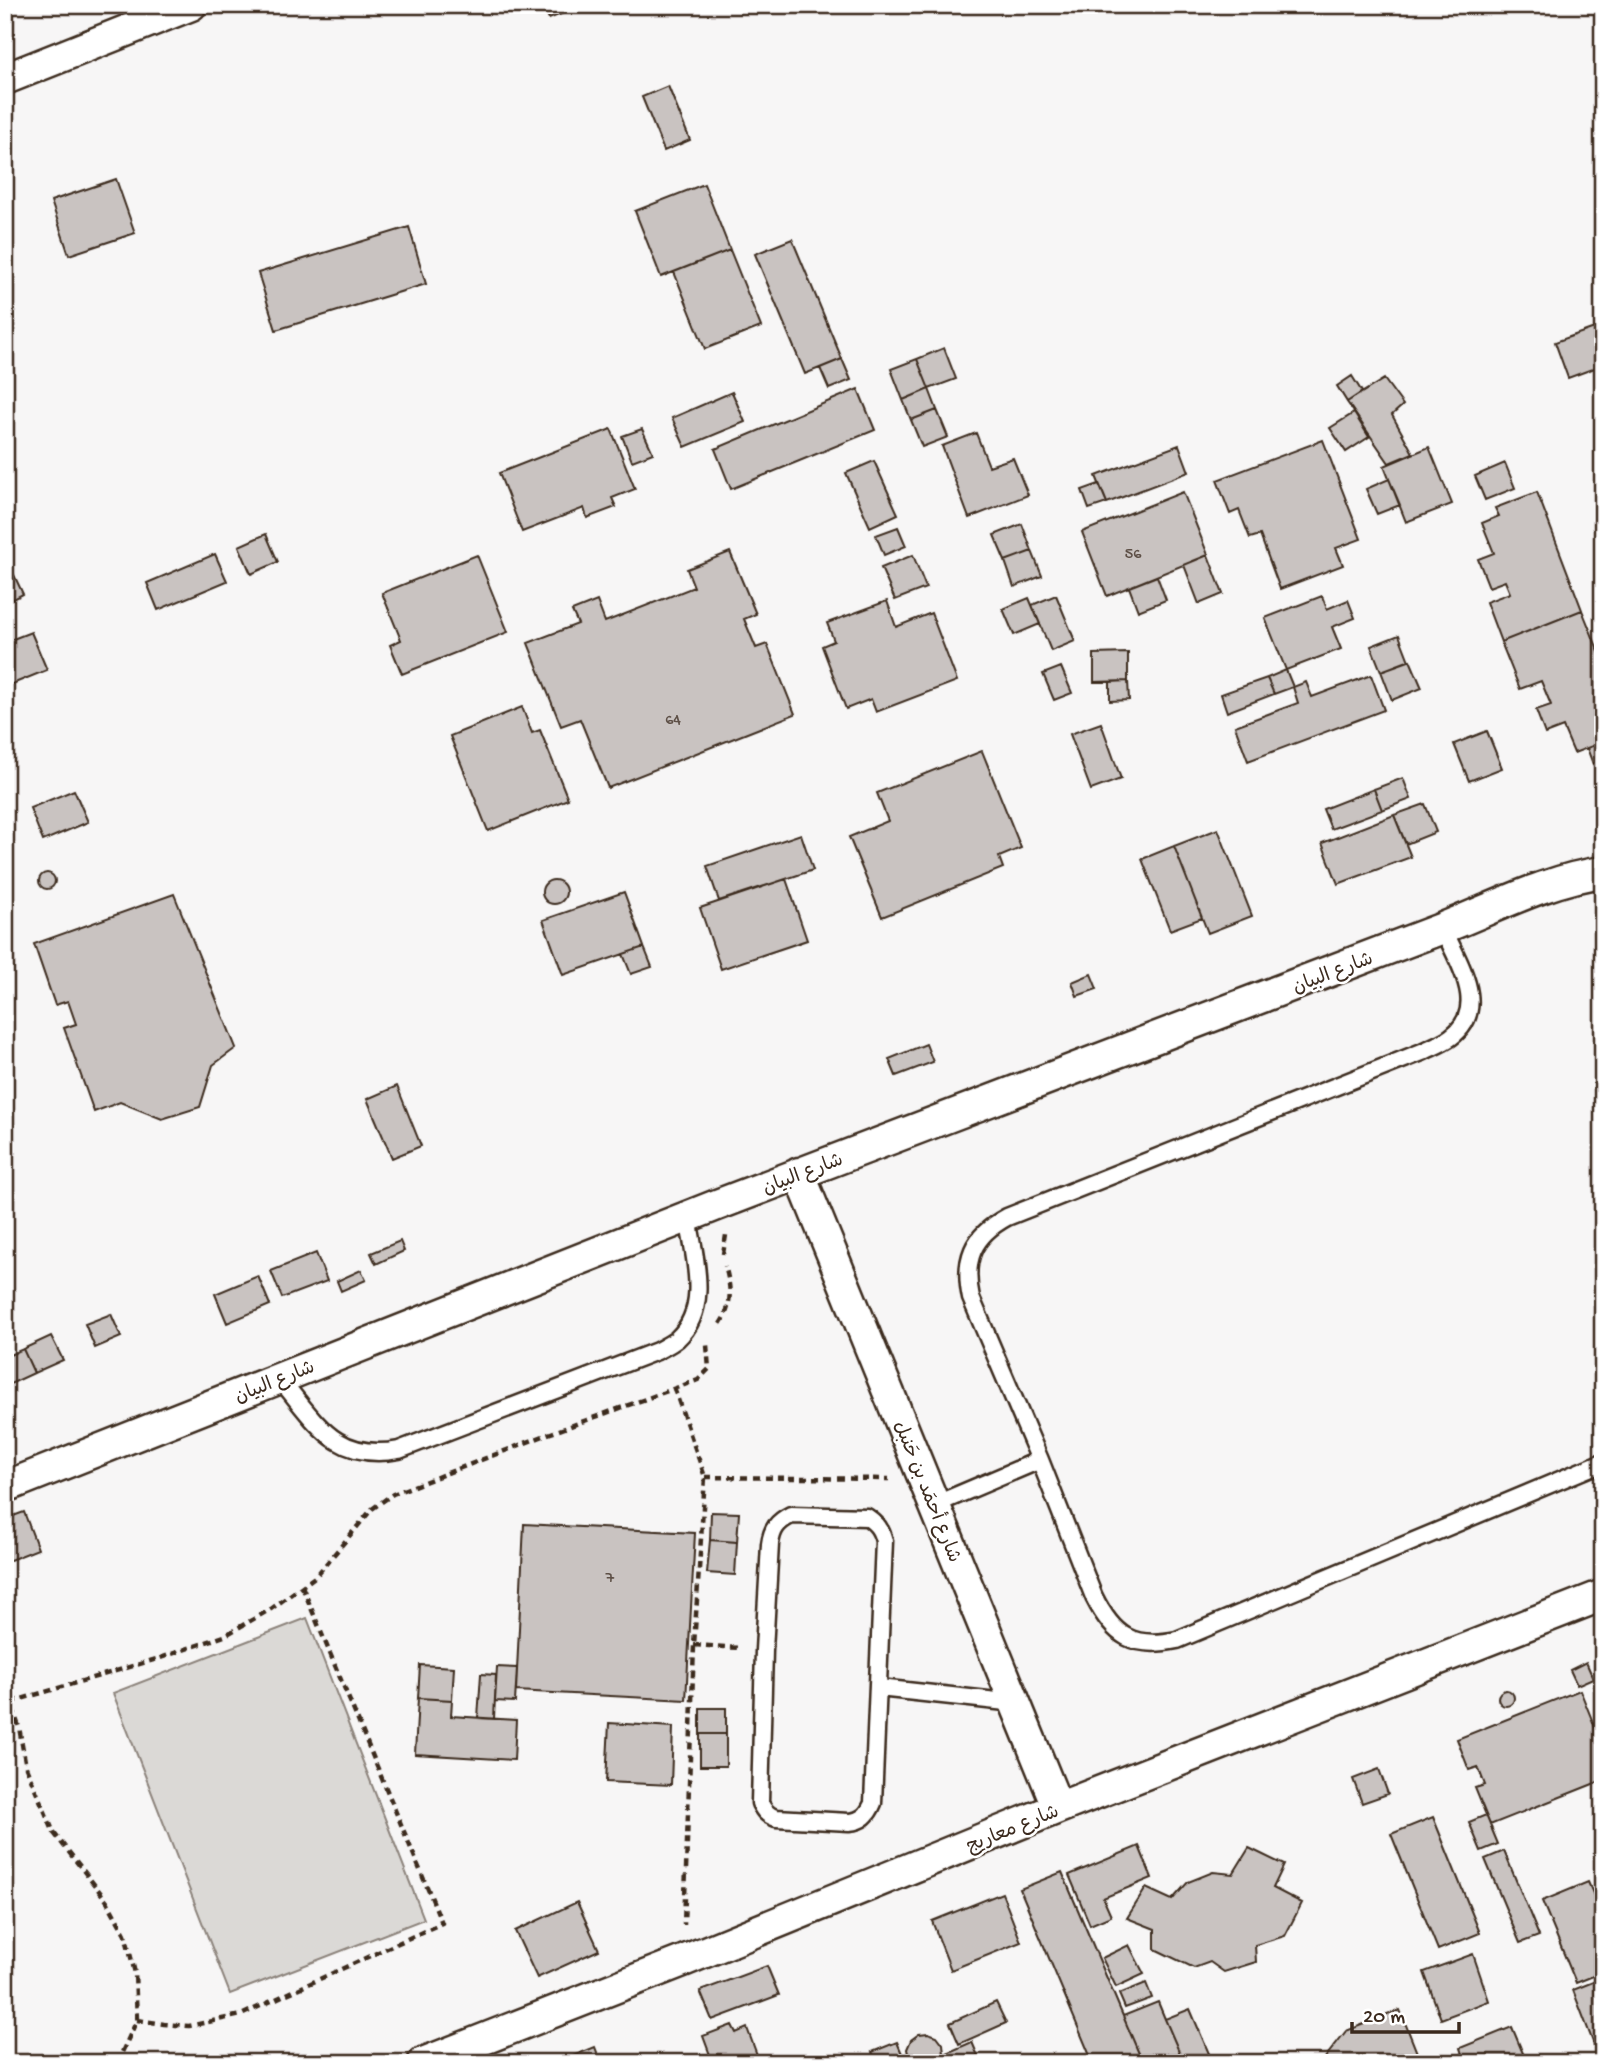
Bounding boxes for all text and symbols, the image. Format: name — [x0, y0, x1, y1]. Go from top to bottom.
house number: 56 — [1125, 546, 1142, 565]
house number: 64 — [665, 712, 681, 731]
street label: شارع البيان — [1290, 948, 1377, 1000]
street label: شارع البيان — [760, 1149, 847, 1201]
street label: شارع البيان — [232, 1357, 319, 1410]
street label: شارع أحمَد بن حَنبل — [887, 1417, 966, 1566]
house number: 7 — [605, 1570, 615, 1589]
street label: شارع معاريج — [964, 1801, 1063, 1859]
scale bar — [1352, 1991, 1459, 2035]
text: 20 m — [1363, 2006, 1405, 2031]

